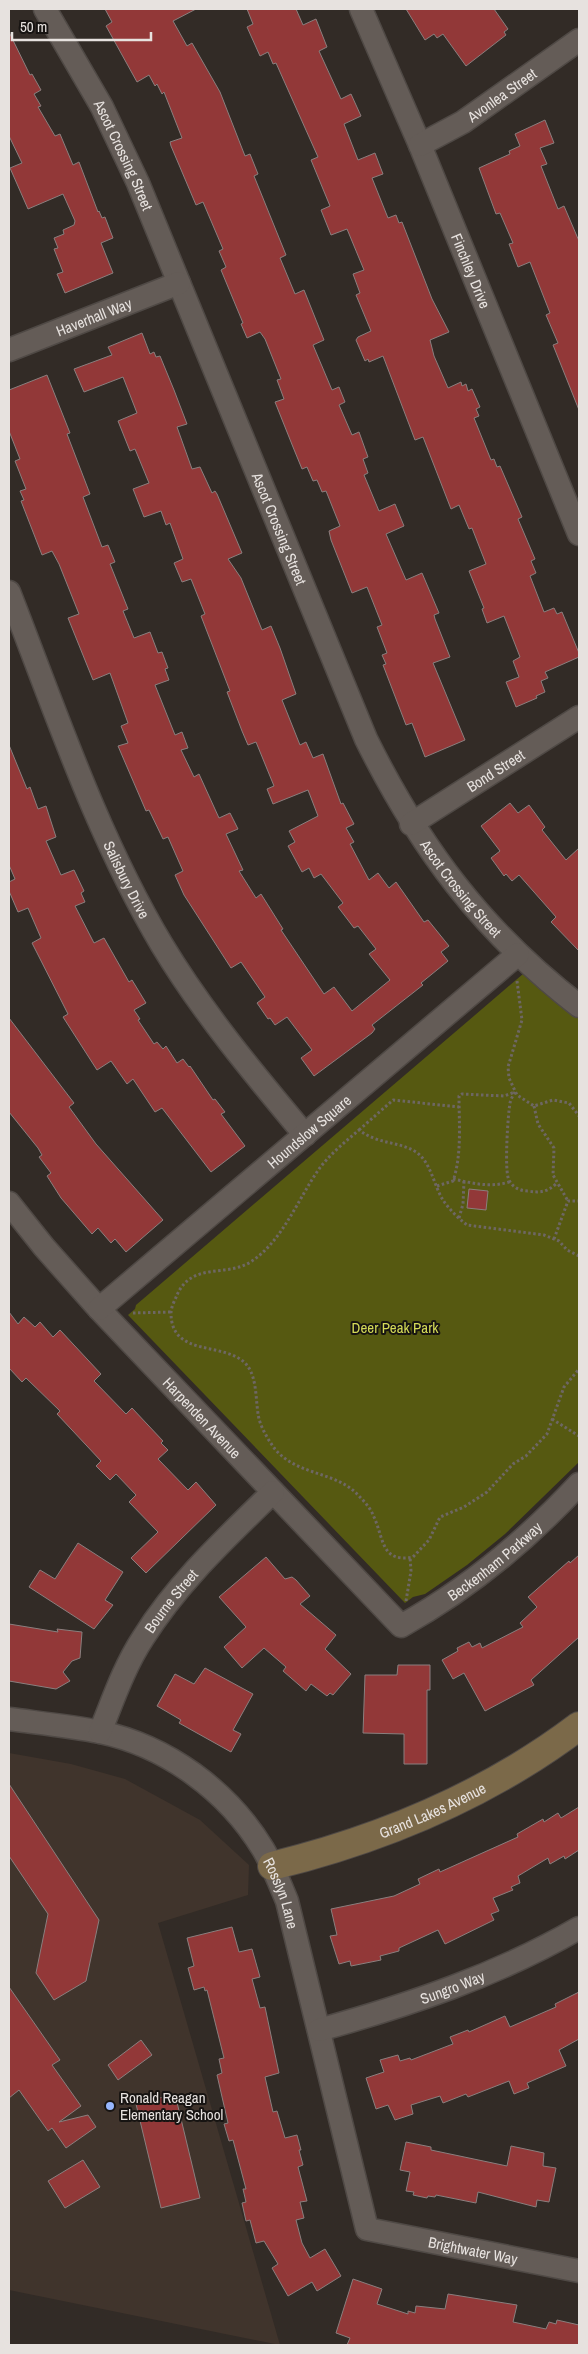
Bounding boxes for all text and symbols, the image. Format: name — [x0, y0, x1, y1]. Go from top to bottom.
scale bar — [12, 10, 151, 42]
text: 50 m — [20, 16, 47, 37]
street label: Avonlea Street — [462, 63, 541, 127]
street label: Ascot Crossing Street — [89, 95, 159, 214]
street label: Finchley Drive — [447, 230, 496, 312]
street label: Haverhall Way — [53, 292, 135, 341]
street label: Ascot Crossing Street — [247, 468, 312, 589]
street label: Bond Street — [462, 744, 529, 797]
street label: Ascot Crossing Street — [415, 834, 507, 942]
street label: Salisbury Drive — [99, 837, 155, 922]
street label: Houndslow Square — [262, 1089, 355, 1173]
park label: Deer Peak Park — [352, 1317, 439, 1338]
street label: Harpenden Avenue — [159, 1372, 246, 1463]
street label: Beckenham Parkway — [443, 1516, 547, 1605]
street label: Bourne Street — [139, 1564, 203, 1637]
street label: Grand Lakes Avenue — [376, 1777, 489, 1843]
street label: Rosslyn Lane — [259, 1854, 304, 1931]
street label: Sungro Way — [417, 1965, 488, 2009]
place label: Ronald Reagan Elementary School — [120, 2087, 223, 2125]
marker: Ronald Reagan Elementary School — [104, 2100, 116, 2112]
street label: Brightwater Way — [427, 2231, 520, 2269]

